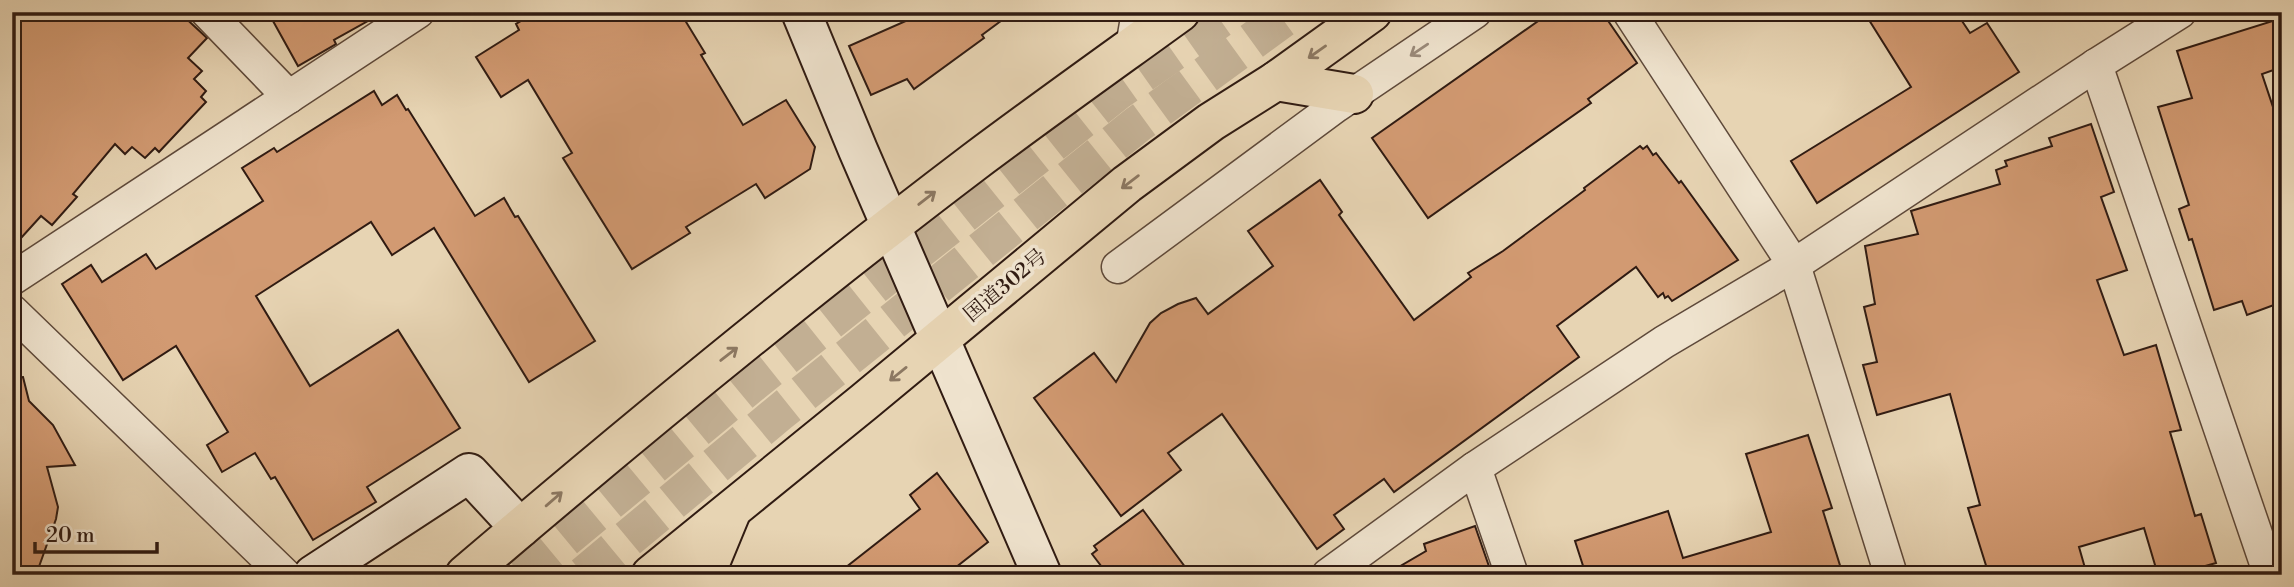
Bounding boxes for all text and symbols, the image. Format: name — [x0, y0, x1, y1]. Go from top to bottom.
one-way arrow — [1410, 43, 1429, 57]
one-way arrow — [1308, 45, 1327, 59]
one-way arrow — [1121, 175, 1140, 189]
one-way arrow — [918, 191, 936, 206]
street label: 国道302号 — [959, 244, 1052, 328]
one-way arrow — [720, 346, 738, 362]
one-way arrow — [890, 366, 908, 382]
one-way arrow — [545, 491, 563, 507]
scale bar — [35, 510, 158, 554]
text: 20 m — [46, 523, 95, 549]

